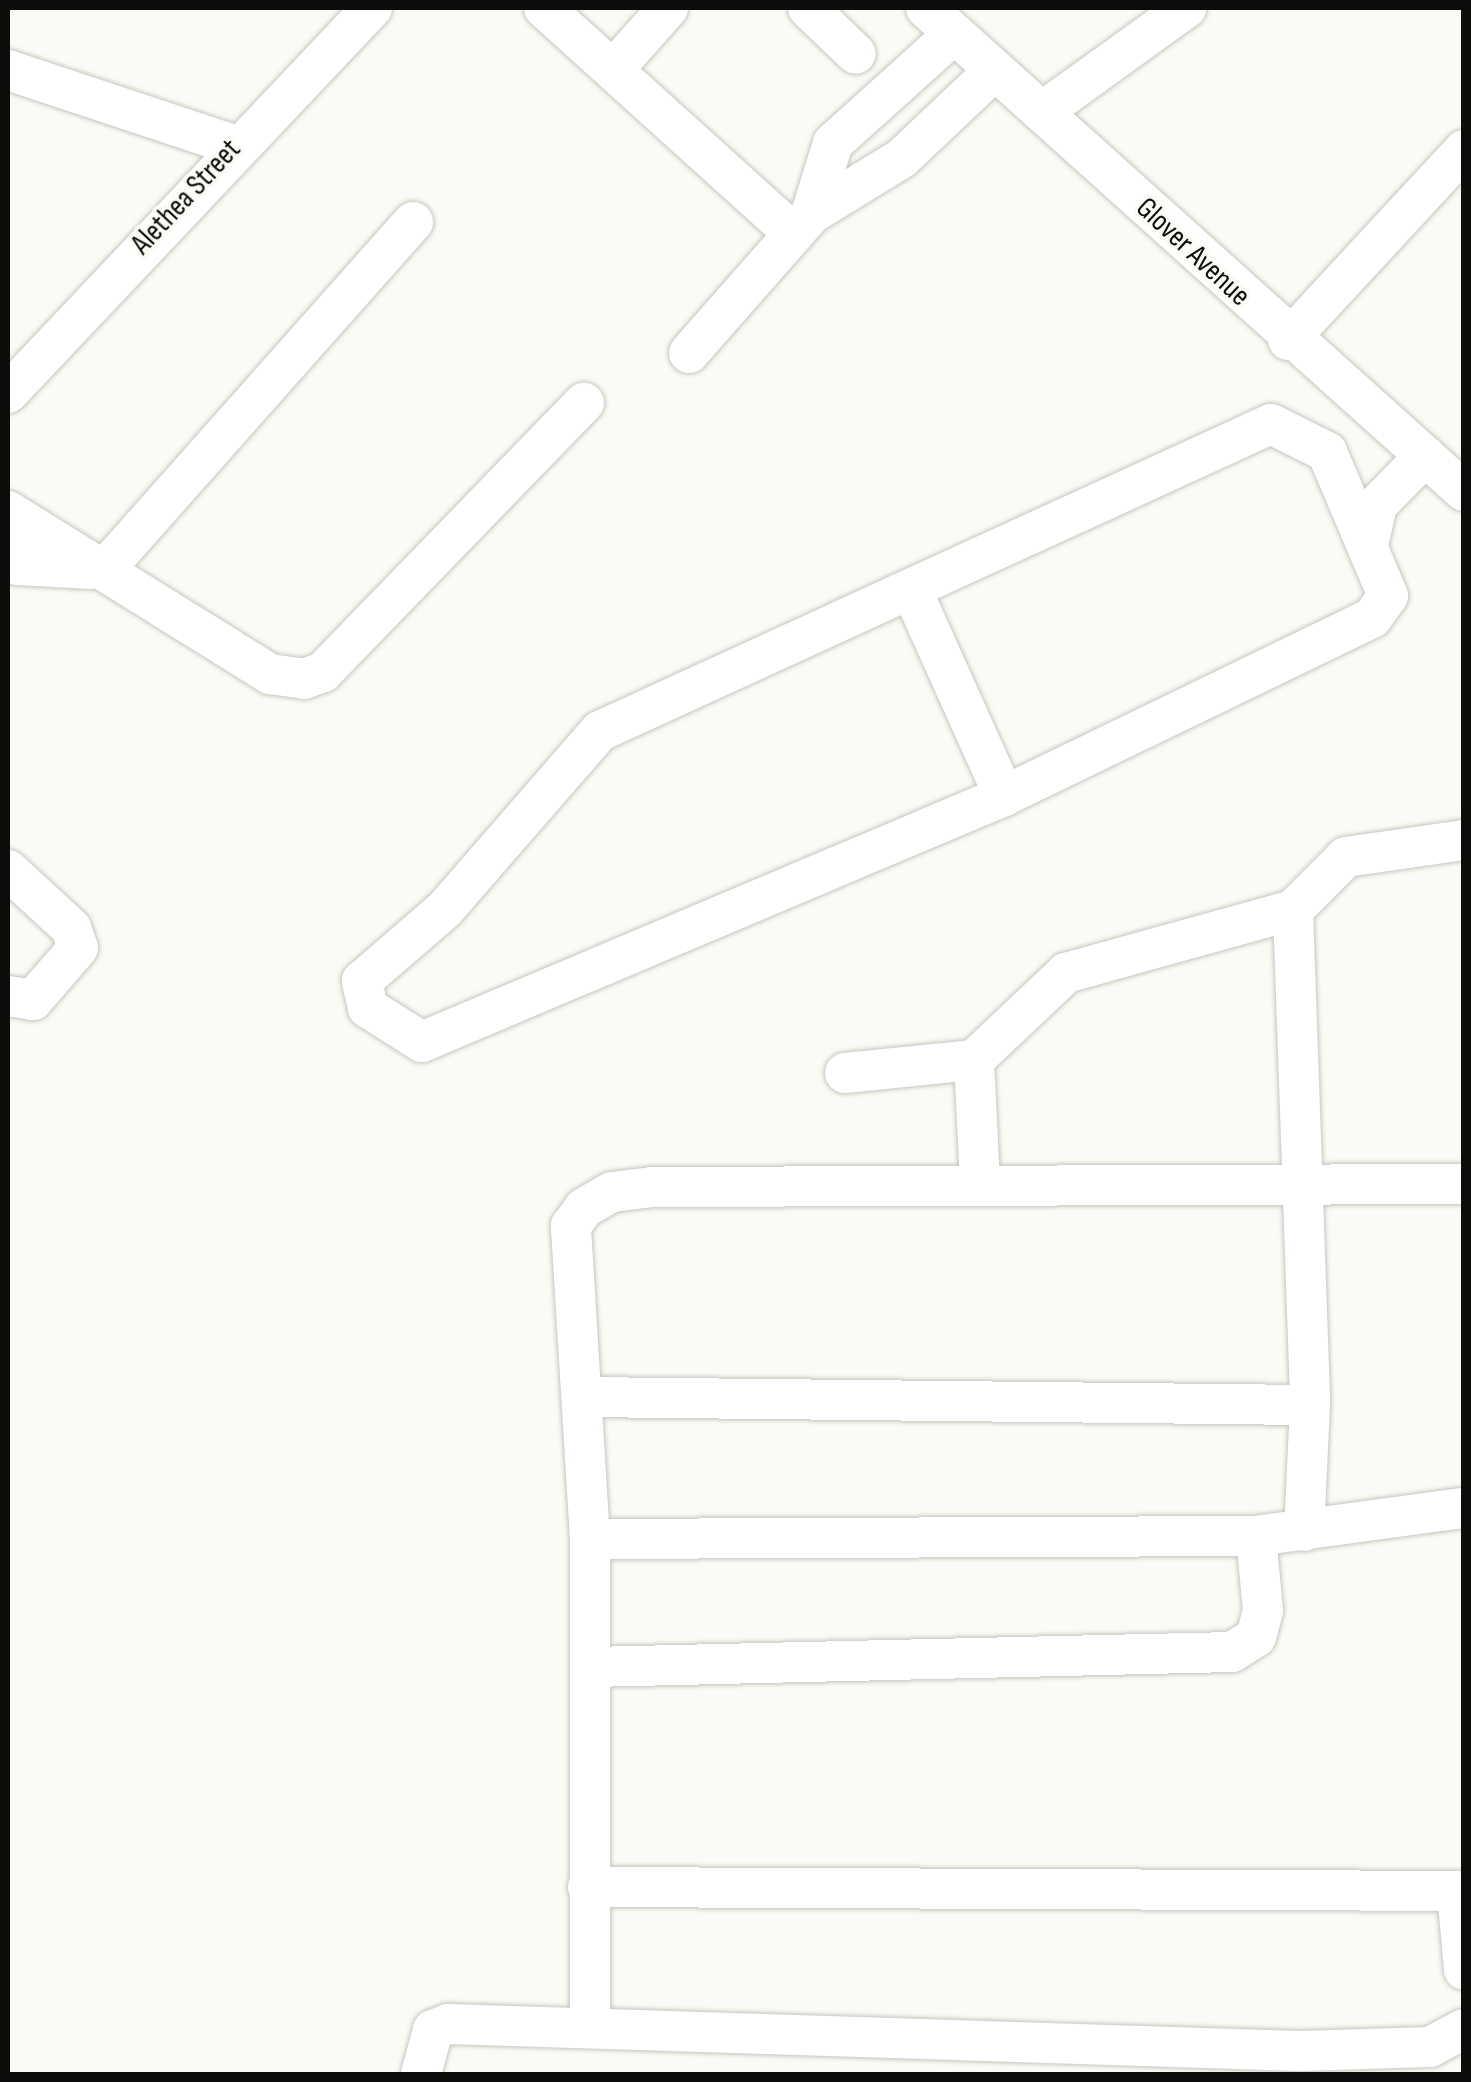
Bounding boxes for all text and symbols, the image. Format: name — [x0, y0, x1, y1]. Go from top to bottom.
street label: Alethea Street — [124, 132, 248, 262]
street label: Glover Avenue — [1128, 190, 1258, 314]

